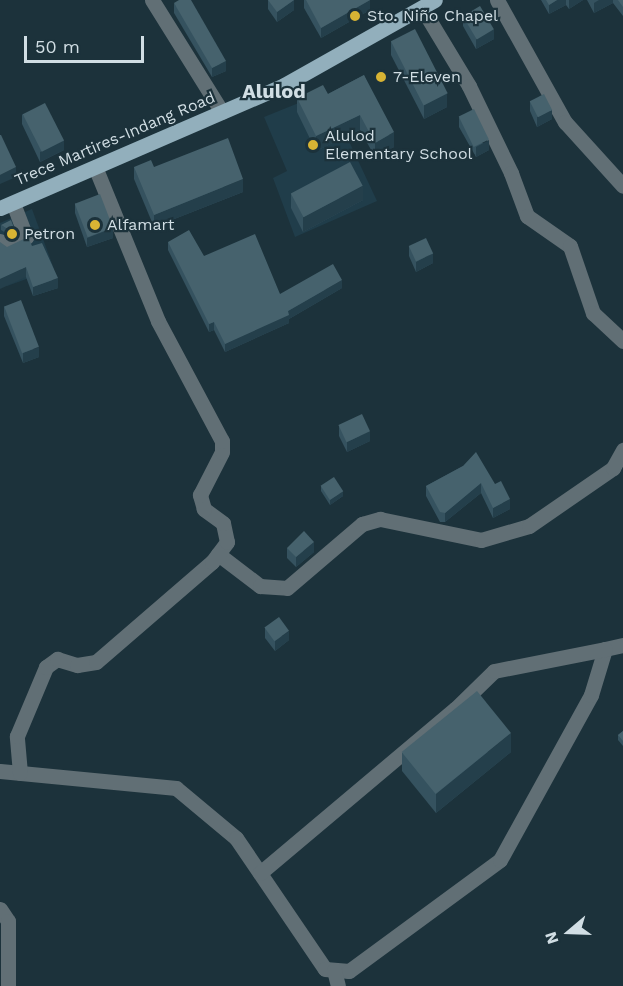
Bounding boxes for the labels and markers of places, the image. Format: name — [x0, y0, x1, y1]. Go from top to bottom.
place label: Sto. Niño Chapel — [367, 6, 498, 26]
marker: Sto. Niño Chapel — [348, 9, 362, 23]
place label: 7-Eleven — [393, 67, 461, 87]
marker: 7-Eleven — [374, 70, 388, 84]
place label: Alulod Elementary School — [325, 126, 473, 164]
marker: Alulod Elementary School — [306, 138, 320, 152]
place label: Alfamart — [107, 215, 174, 235]
marker: Alfamart — [88, 218, 102, 232]
place label: Petron — [24, 224, 75, 244]
marker: Petron — [5, 227, 19, 241]

